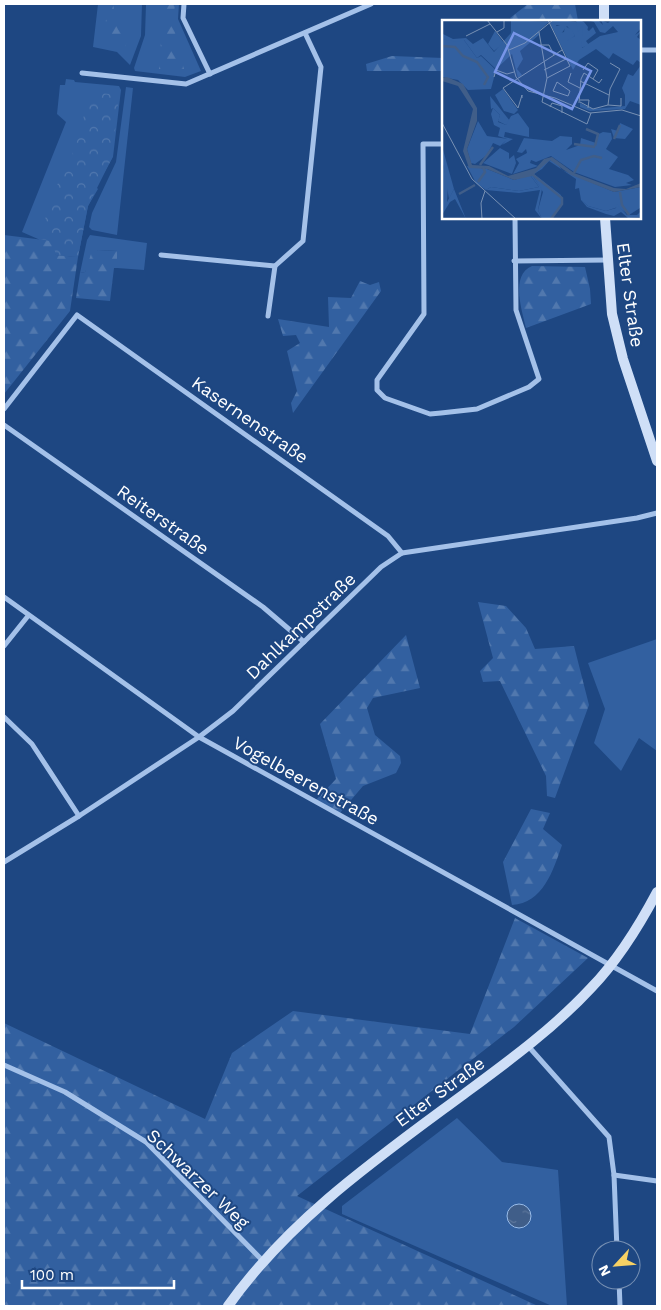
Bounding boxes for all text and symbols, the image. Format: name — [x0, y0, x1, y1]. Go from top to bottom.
inset map — [442, 20, 641, 219]
street label: Elter Straße — [613, 241, 648, 349]
street label: Kasernenstraße — [188, 372, 313, 468]
street label: Reiterstraße — [113, 480, 213, 559]
street label: Dahlkampstraße — [241, 568, 360, 683]
street label: Vogelbeerenstraße — [230, 732, 383, 829]
street label: Elter Straße — [391, 1052, 489, 1131]
street label: Schwarzer Weg — [143, 1124, 254, 1233]
north arrow — [591, 1240, 641, 1290]
scale bar — [22, 1258, 175, 1290]
text: N — [595, 1263, 614, 1279]
text: 100 m — [30, 1266, 74, 1284]

